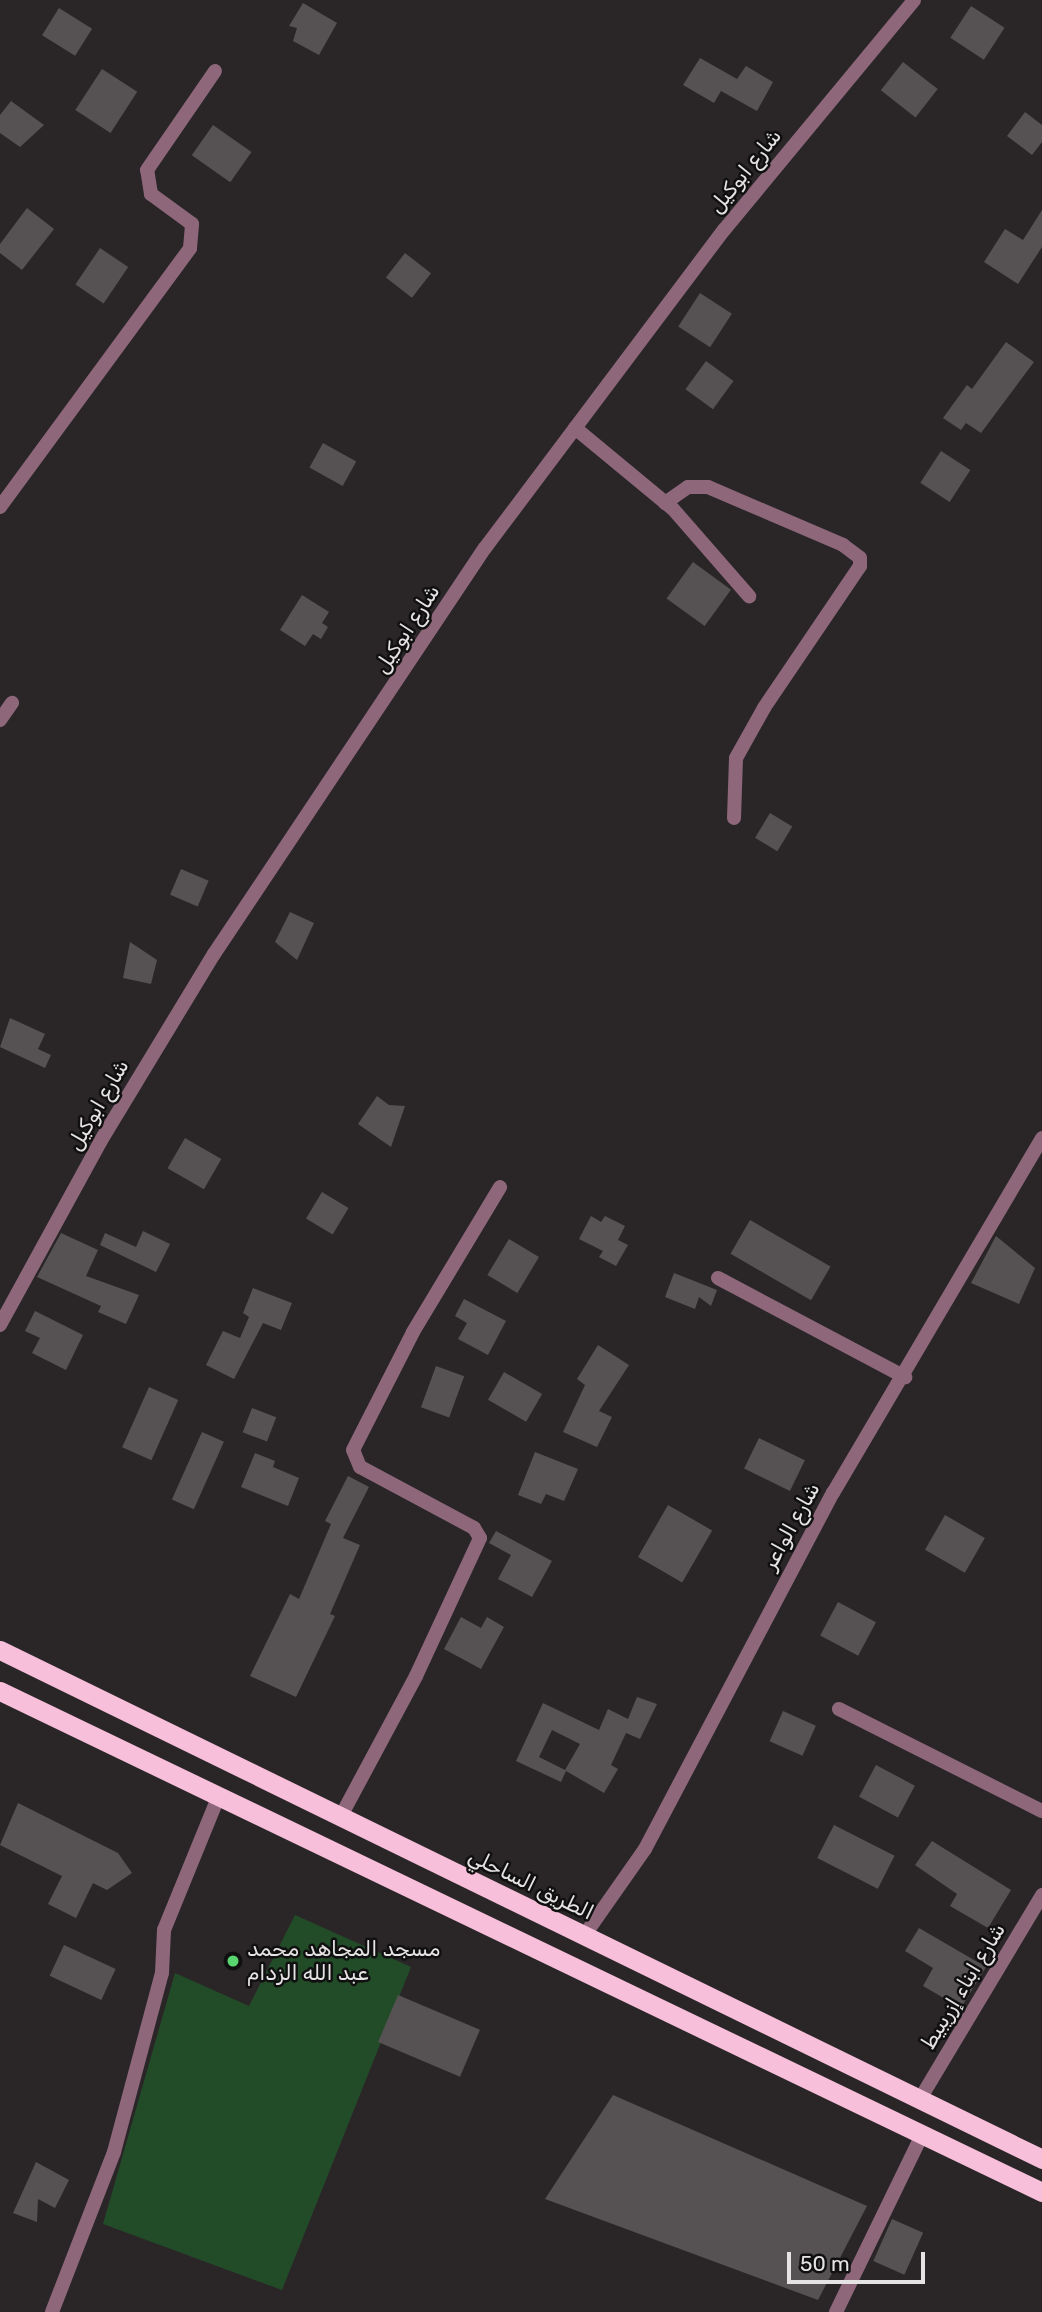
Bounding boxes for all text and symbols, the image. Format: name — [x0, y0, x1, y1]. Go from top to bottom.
street label: شارع ابوكيل — [703, 124, 787, 218]
street label: شارع ابوكيل — [369, 580, 445, 678]
street label: شارع ابوكيل — [62, 1055, 134, 1155]
street label: شارع الواعر — [757, 1478, 825, 1574]
street label: الطريق الساحلي — [464, 1843, 598, 1925]
street label: شارع ابناء إزريبيط — [916, 1918, 1010, 2054]
place label: مسجد المجاهد محمد عبد الله الزدام — [247, 1936, 440, 1986]
marker: مسجد المجاهد محمد عبد الله الزدام — [225, 1953, 241, 1969]
scale bar — [790, 2238, 928, 2282]
text: 50 m — [800, 2251, 850, 2276]

